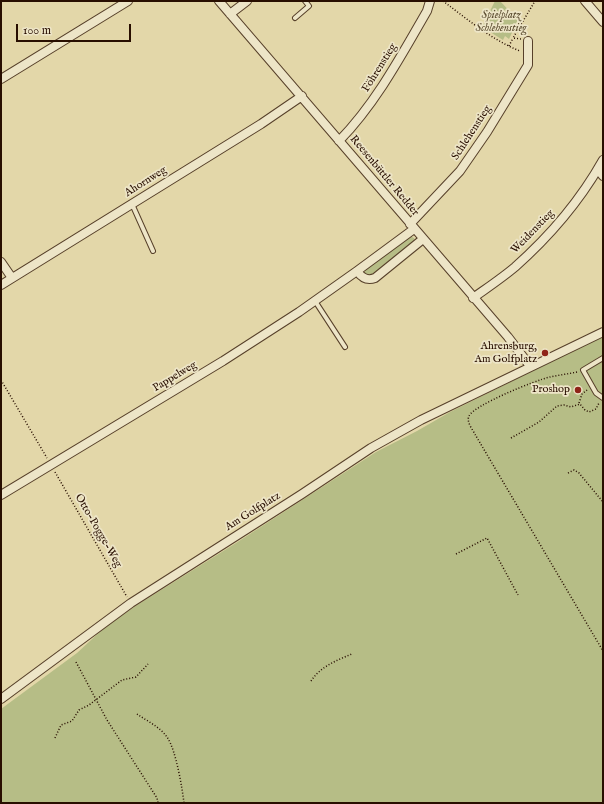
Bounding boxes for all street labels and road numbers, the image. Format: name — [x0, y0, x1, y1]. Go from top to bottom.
street label: Föhrenstieg — [360, 41, 400, 95]
street label: Schlehenstieg — [449, 103, 495, 163]
street label: Reesenbüttler Redder — [347, 133, 421, 219]
street label: Ahornweg — [123, 164, 169, 200]
street label: Weidenstieg — [509, 207, 557, 257]
street label: Pappelweg — [151, 359, 199, 395]
street label: Am Golfplatz — [223, 490, 283, 534]
street label: Otto-Pogge-Weg — [72, 492, 124, 570]

